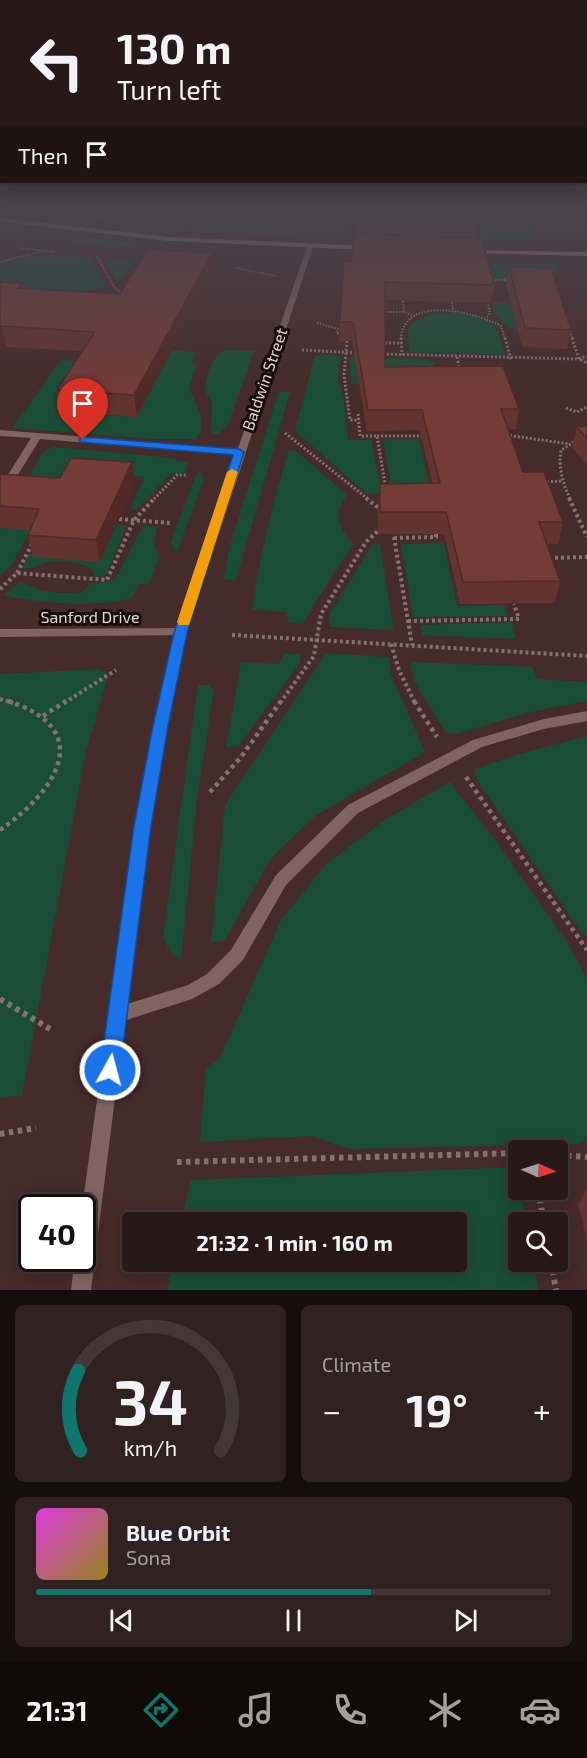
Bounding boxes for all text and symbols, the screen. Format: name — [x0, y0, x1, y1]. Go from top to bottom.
text: 130 m — [117, 22, 232, 72]
icon: left — [18, 24, 96, 102]
text: Turn left — [117, 73, 221, 105]
icon: arrive — [80, 138, 113, 171]
text: Then — [18, 142, 68, 168]
street label: Baldwin Street — [238, 325, 290, 433]
pin — [57, 378, 108, 440]
icon: arrive — [66, 387, 99, 420]
street label: Sanford Drive — [40, 607, 140, 626]
position arrow — [78, 1038, 142, 1102]
north arrow — [508, 1140, 568, 1200]
map controls — [508, 1140, 568, 1272]
speed limit sign: 40 — [18, 1194, 96, 1272]
button: search — [508, 1212, 568, 1272]
text: 21:32 · 1 min · 160 m — [196, 1229, 393, 1255]
text: Climate — [322, 1352, 391, 1376]
text: 34 — [113, 1363, 188, 1438]
text: 19° — [406, 1382, 468, 1436]
text: − — [322, 1390, 341, 1430]
text: + — [533, 1390, 551, 1430]
text: km/h — [124, 1435, 177, 1460]
text: Blue Orbit — [126, 1519, 230, 1545]
text: Sona — [126, 1545, 171, 1569]
icon: previous — [105, 1604, 138, 1637]
icon: pause — [277, 1604, 310, 1637]
icon: next — [449, 1604, 482, 1637]
icon: directions — [140, 1689, 182, 1731]
icon: music — [235, 1689, 277, 1731]
icon: phone — [329, 1689, 371, 1731]
icon: climate — [424, 1689, 466, 1731]
icon: car — [519, 1689, 561, 1731]
text: 21:31 — [26, 1694, 88, 1726]

